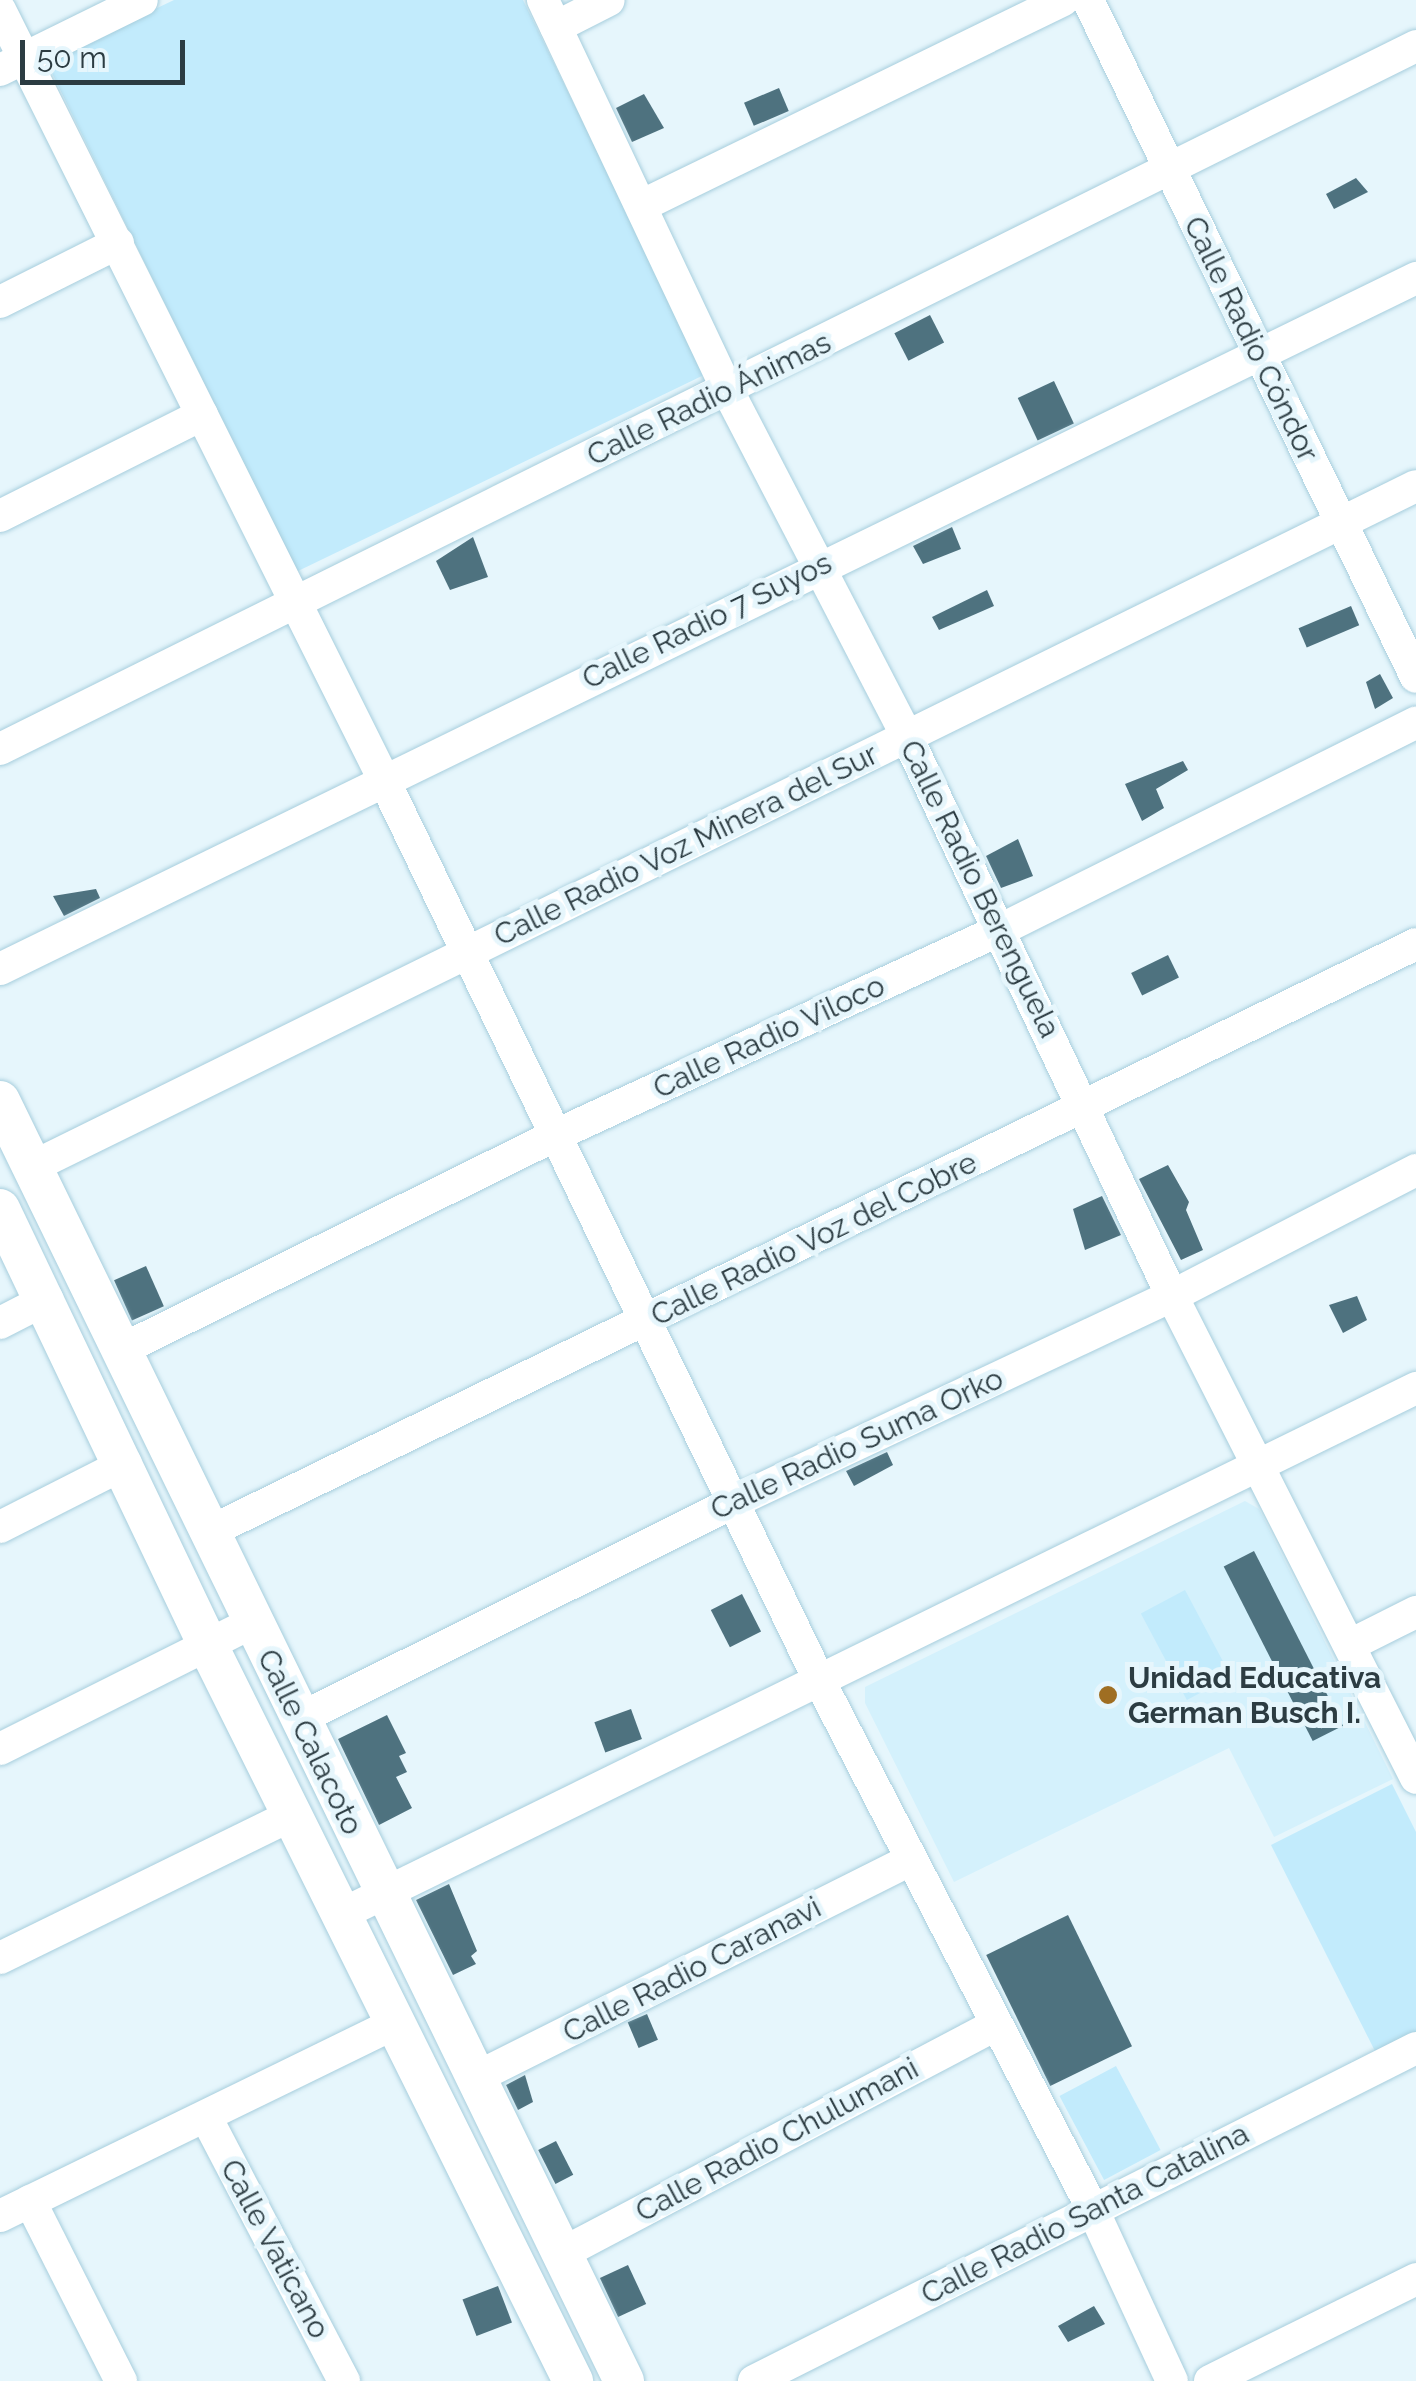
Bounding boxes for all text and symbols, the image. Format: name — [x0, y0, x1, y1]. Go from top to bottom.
scale bar — [25, 20, 190, 82]
text: 50 m — [37, 40, 107, 75]
street label: Calle Radio Cóndor — [1176, 211, 1326, 467]
street label: Calle Radio Ánimas — [581, 324, 837, 474]
street label: Calle Radio 7 Suyos — [577, 545, 837, 697]
street label: Calle Radio Berenguela — [892, 735, 1068, 1043]
street label: Calle Radio Voz Minera del Sur — [487, 736, 885, 954]
street label: Calle Radio Viloco — [647, 967, 891, 1107]
street label: Calle Radio Voz del Cobre — [644, 1144, 984, 1334]
street label: Calle Radio Suma Orko — [705, 1360, 1009, 1528]
street label: Calle Calacoto — [250, 1644, 370, 1840]
place label: Unidad Educativa German Busch I. — [1128, 1660, 1381, 1730]
marker: Unidad Educativa German Busch I. — [1097, 1684, 1119, 1706]
street label: Calle Radio Caranavi — [557, 1889, 827, 2051]
street label: Calle Radio Chulumani — [630, 2050, 924, 2230]
street label: Calle Radio Santa Catalina — [915, 2116, 1255, 2312]
street label: Calle Vaticano — [213, 2153, 337, 2345]

